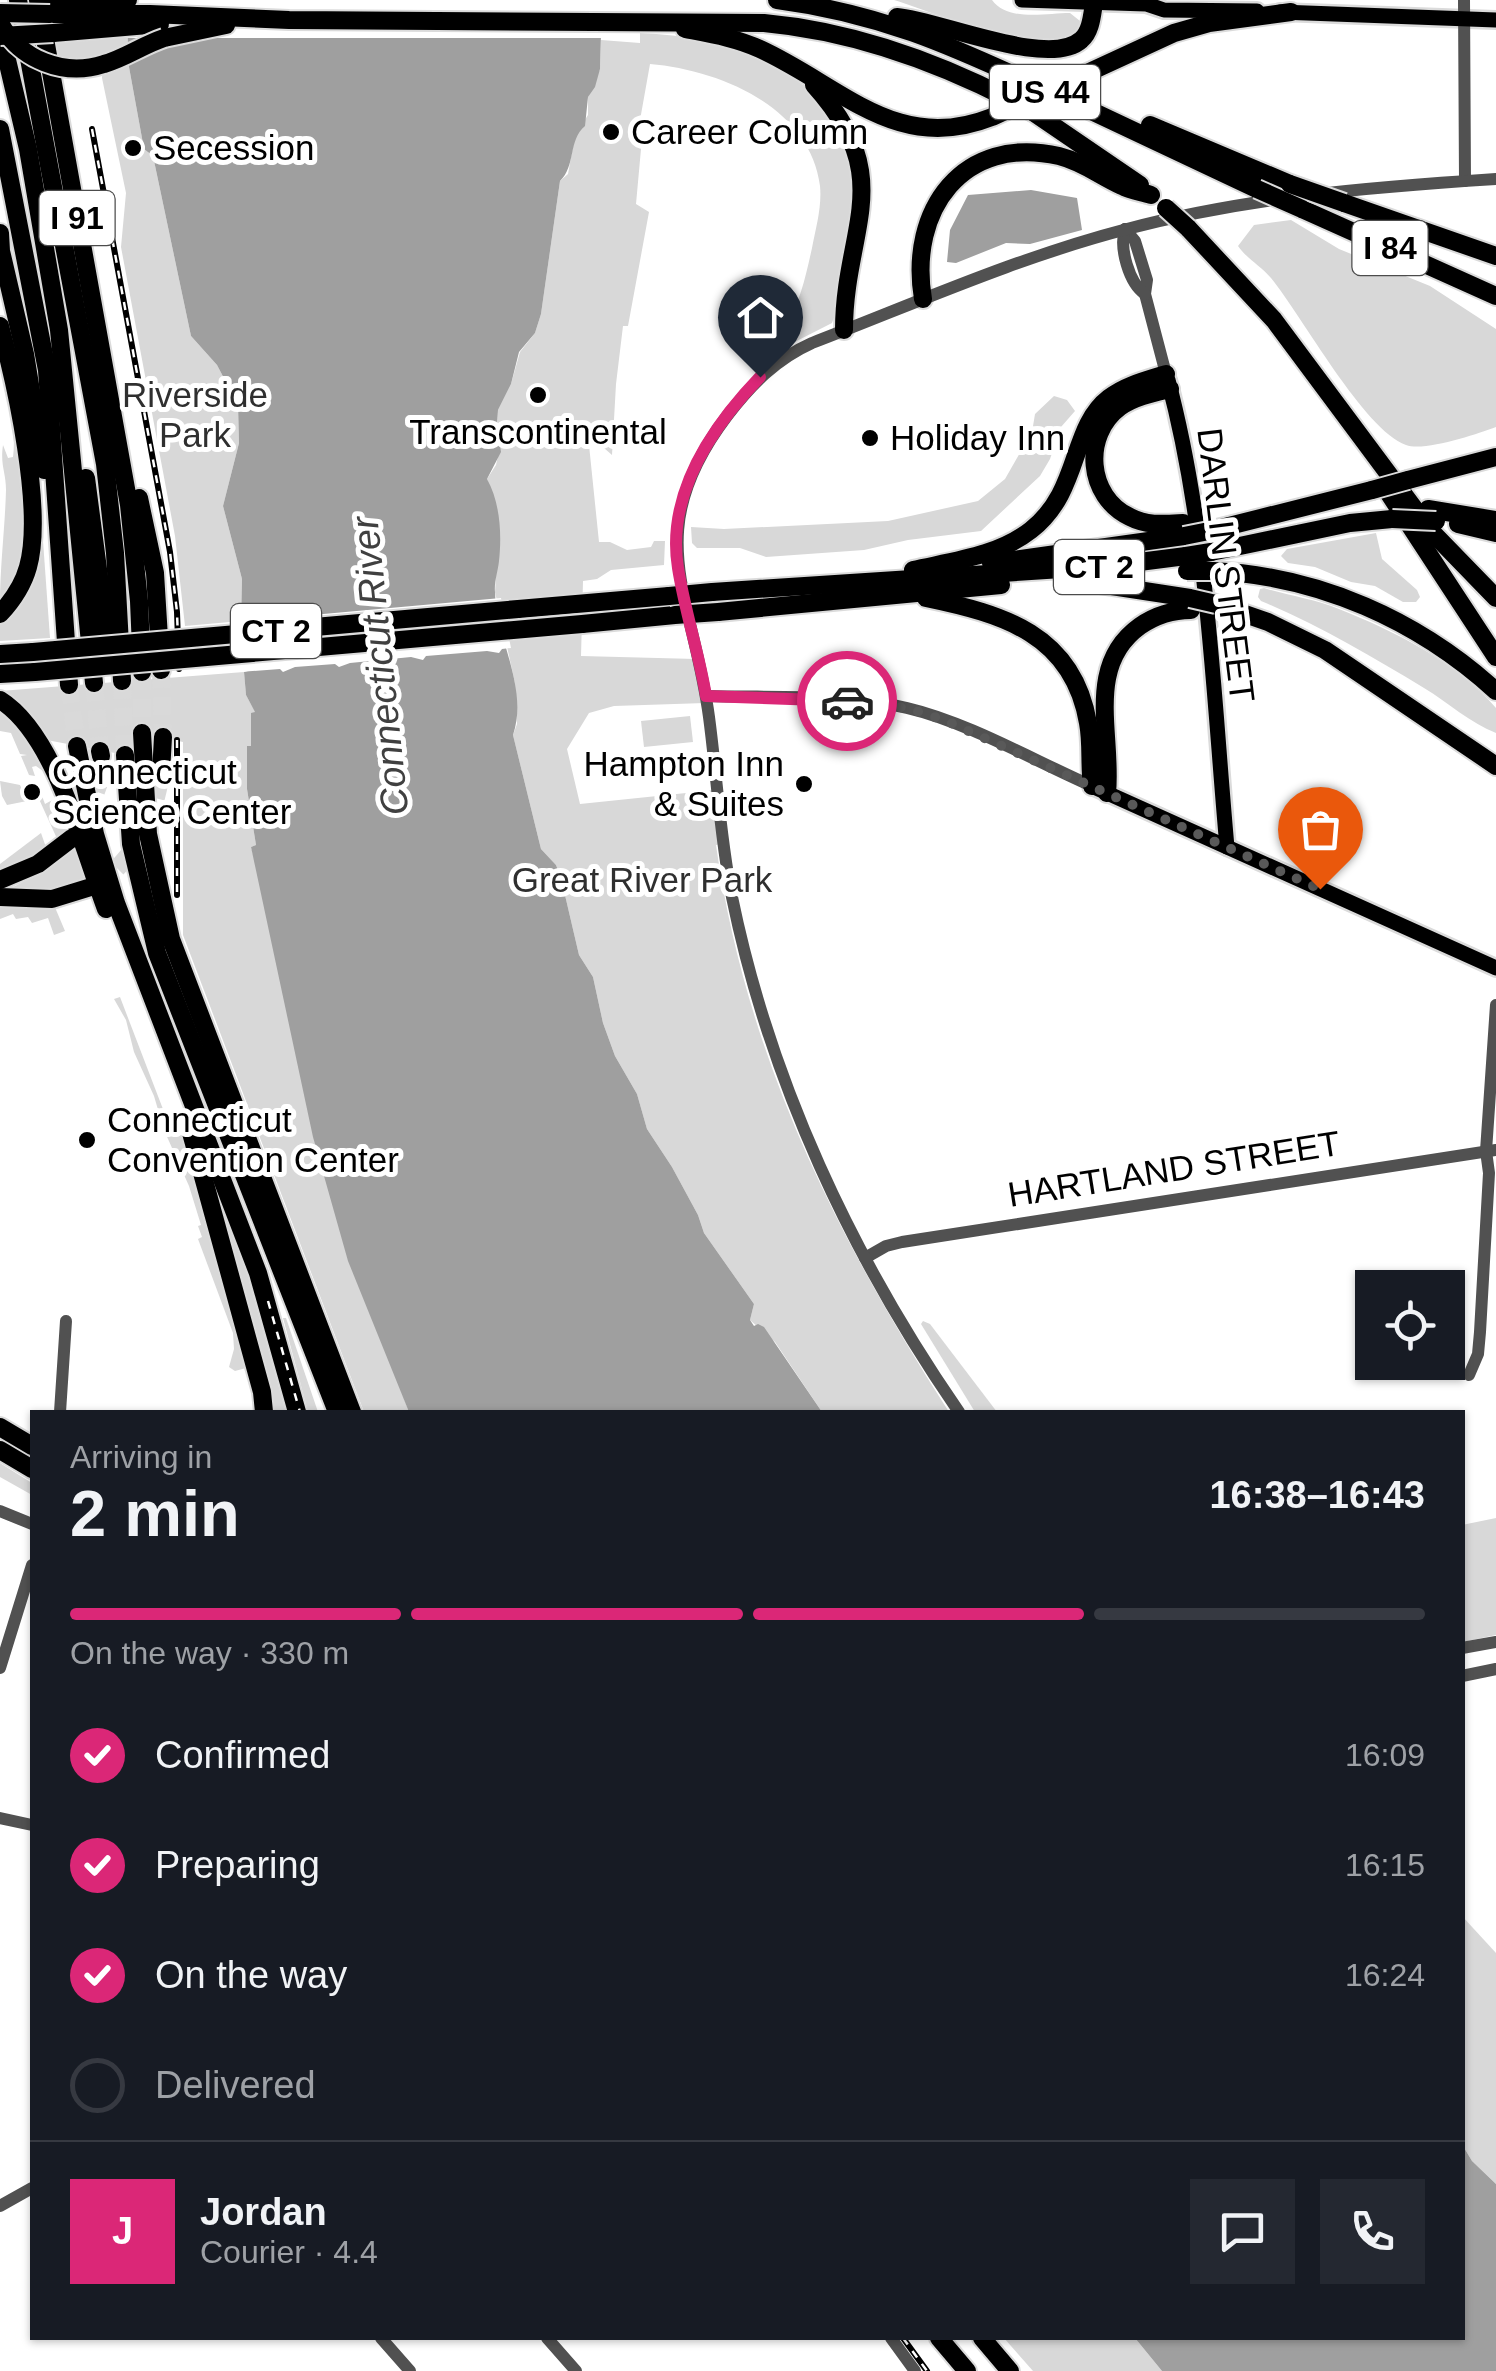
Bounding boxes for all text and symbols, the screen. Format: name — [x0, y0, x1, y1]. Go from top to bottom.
road number: US 44 — [990, 65, 1100, 119]
place label: Career Column — [631, 112, 868, 151]
marker: Career Column — [600, 121, 622, 143]
place label: Secession — [153, 128, 314, 167]
marker: Secession — [122, 137, 144, 159]
road number: I 91 — [40, 191, 114, 245]
road number: I 84 — [1352, 221, 1428, 275]
pin — [718, 275, 803, 378]
icon: home — [733, 290, 788, 345]
park label: Riverside Park — [122, 375, 268, 454]
marker: Transcontinental — [527, 384, 549, 406]
place label: Transcontinental — [409, 412, 667, 451]
place label: Holiday Inn — [890, 418, 1065, 457]
street label: DARLIN STREET — [1190, 426, 1263, 704]
marker: Holiday Inn — [859, 427, 881, 449]
water label: Connecticut River — [343, 513, 417, 817]
road number: CT 2 — [1054, 540, 1144, 594]
road number: CT 2 — [231, 604, 321, 658]
courier — [797, 651, 897, 751]
icon: car — [820, 674, 875, 729]
place label: Hampton Inn & Suites — [584, 744, 784, 823]
place label: Connecticut Science Center — [52, 752, 292, 831]
marker: Hampton Inn & Suites — [793, 773, 815, 795]
marker: Connecticut Science Center — [21, 781, 43, 803]
pin — [1278, 787, 1363, 890]
icon: bag — [1293, 802, 1348, 857]
park label: Great River Park — [512, 860, 773, 899]
place label: Connecticut Convention Center — [107, 1100, 399, 1179]
street label: HARTLAND STREET — [1005, 1123, 1343, 1214]
marker: Connecticut Convention Center — [76, 1129, 98, 1151]
map controls — [1355, 1270, 1465, 1380]
button: locate — [1355, 1270, 1465, 1380]
text: Arriving in — [70, 1439, 212, 1475]
text: 16:38–16:43 — [1209, 1474, 1425, 1516]
text: 2 min — [70, 1477, 240, 1550]
text: On the way · 330 m — [70, 1635, 349, 1671]
icon: check — [70, 1728, 125, 1783]
text: Confirmed — [155, 1734, 330, 1776]
text: 16:09 — [1345, 1737, 1425, 1773]
icon: check — [70, 1838, 125, 1893]
text: Preparing — [155, 1844, 320, 1886]
text: 16:15 — [1345, 1847, 1425, 1883]
icon: check — [70, 1948, 125, 2003]
text: On the way — [155, 1954, 347, 1996]
text: 16:24 — [1345, 1957, 1425, 1993]
text: Delivered — [155, 2064, 316, 2106]
button: chat — [1190, 2179, 1295, 2284]
button: phone — [1320, 2179, 1425, 2284]
text: Jordan — [200, 2191, 327, 2233]
text: J — [112, 2210, 133, 2252]
text: Courier · 4.4 — [200, 2234, 378, 2270]

